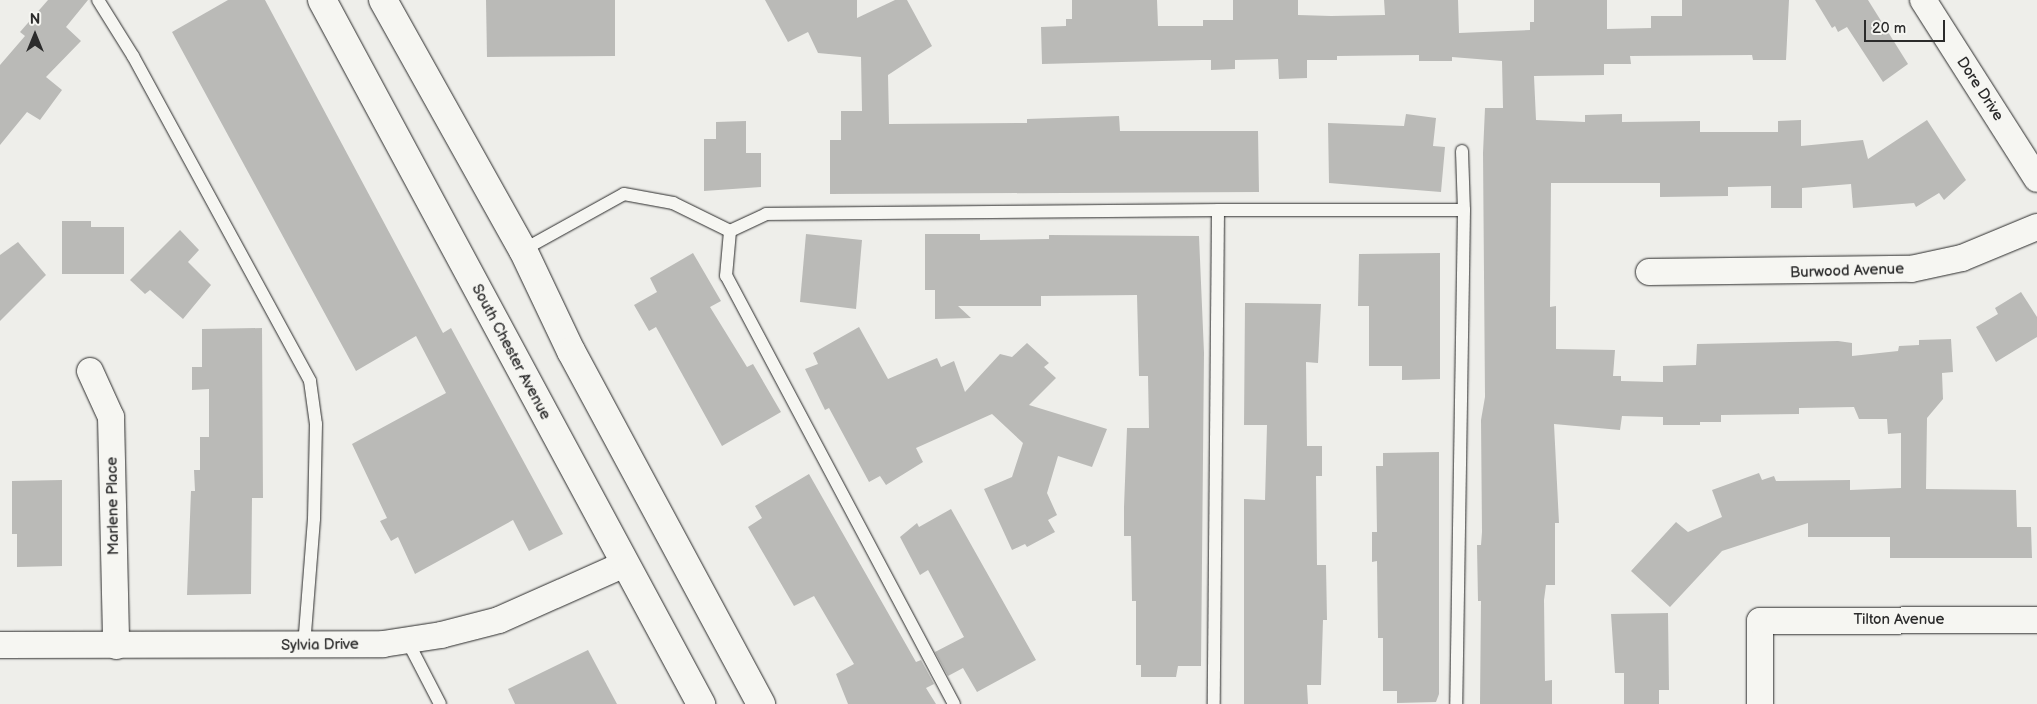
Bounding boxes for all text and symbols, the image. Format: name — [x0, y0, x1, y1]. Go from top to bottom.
north arrow — [10, 10, 60, 60]
scale bar — [1867, 10, 1948, 42]
text: N — [30, 11, 40, 28]
text: 20 m — [1872, 19, 1906, 38]
street label: Dore Drive — [1953, 54, 2007, 124]
street label: Burwood Avenue — [1790, 260, 1904, 282]
street label: South Chester Avenue — [468, 281, 554, 423]
street label: Marlene Place — [103, 457, 123, 555]
street label: Tilton Avenue — [1854, 611, 1944, 629]
street label: Sylvia Drive — [281, 635, 359, 655]

